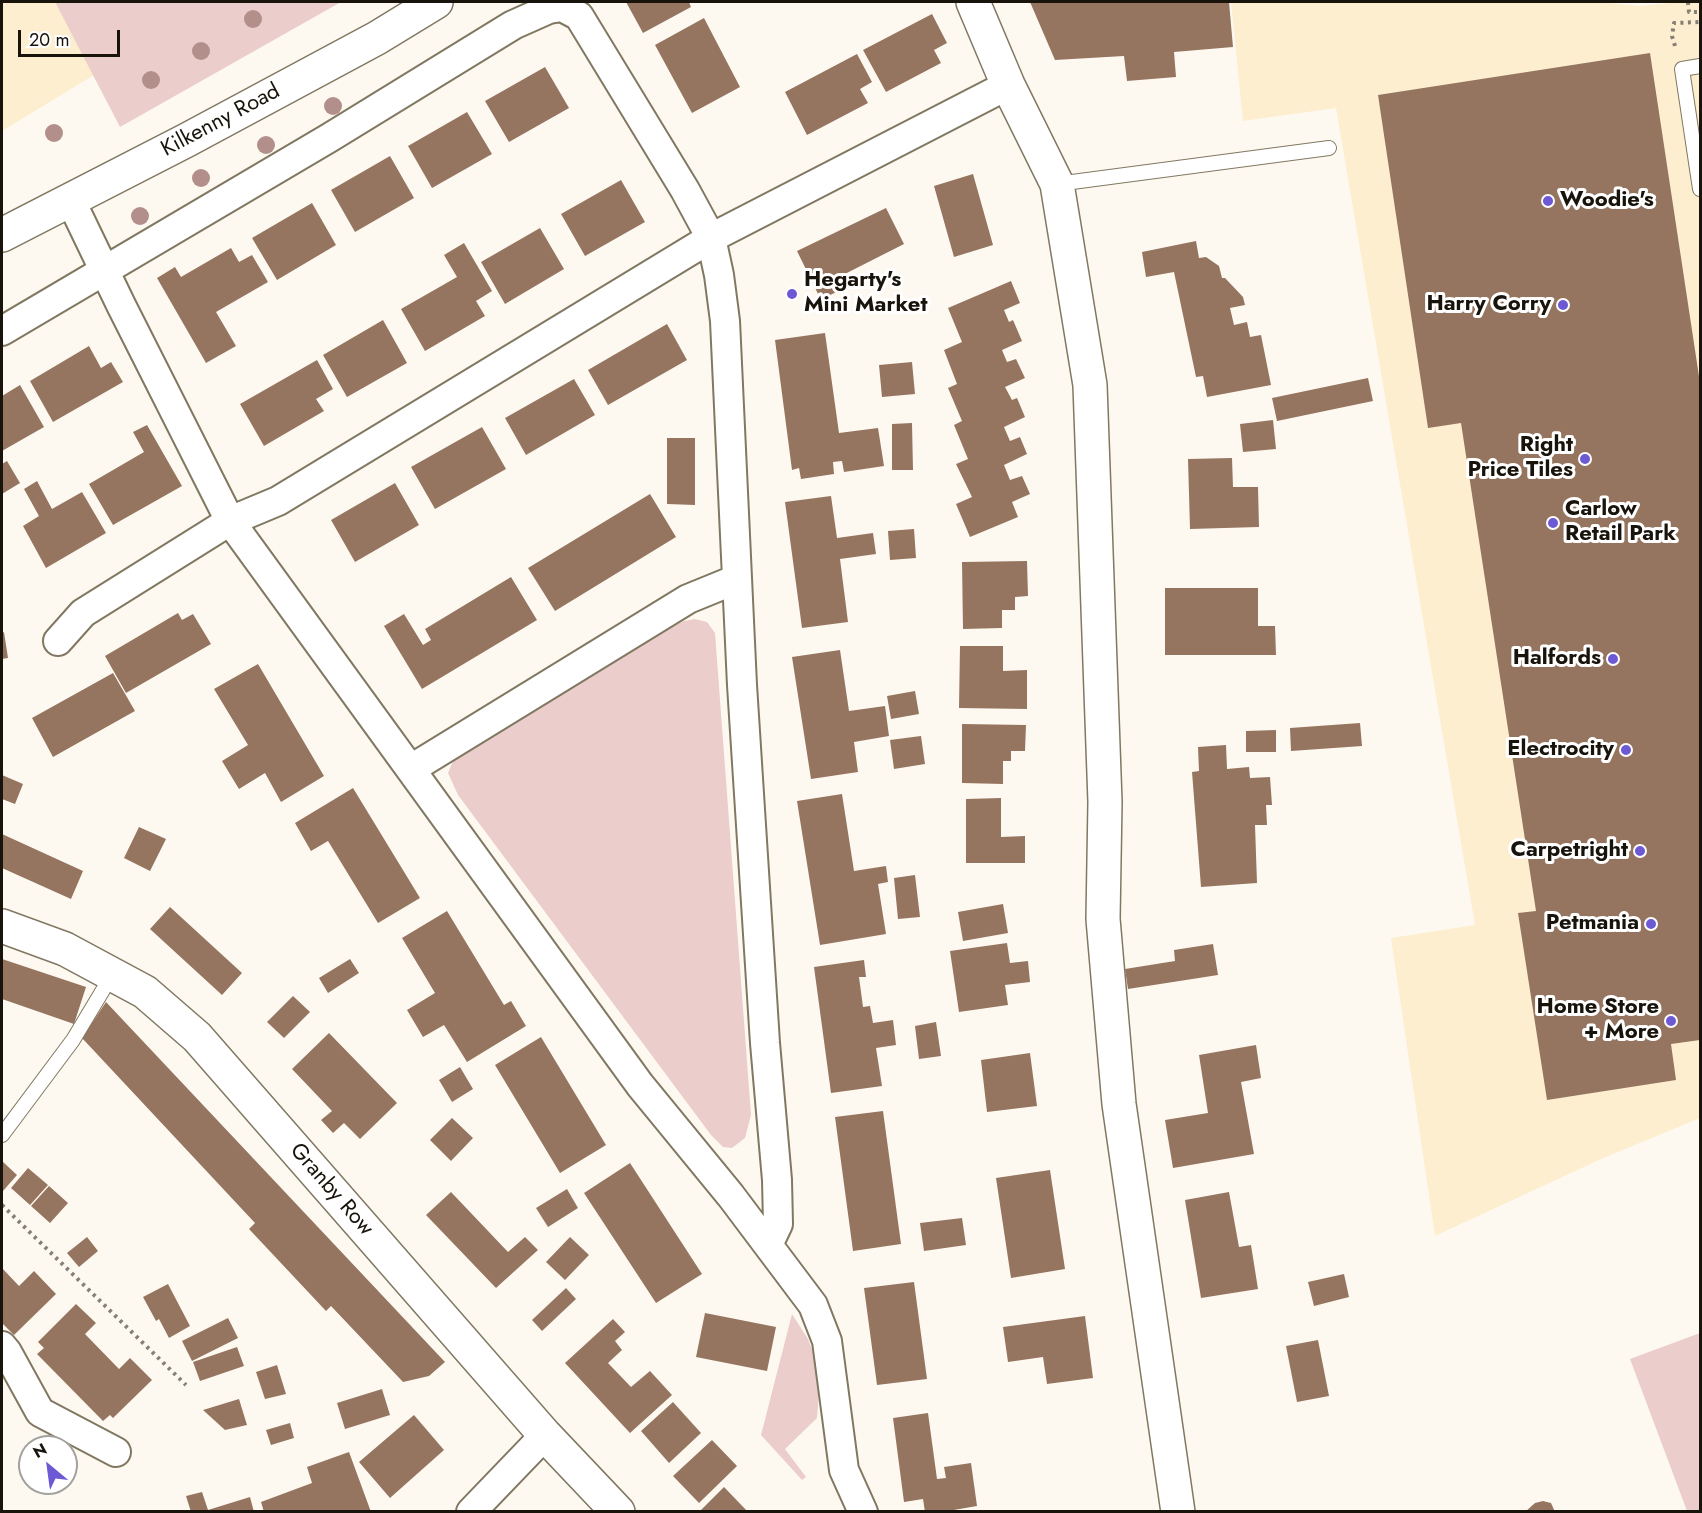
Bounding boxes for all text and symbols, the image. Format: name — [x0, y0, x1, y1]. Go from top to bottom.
scale bar — [21, 18, 123, 56]
text: 20 m — [29, 27, 69, 53]
street label: Kilkenny Road — [157, 79, 285, 163]
place label: Woodie's — [1560, 188, 1654, 214]
marker: Woodie's — [1541, 194, 1555, 208]
place label: Hegarty's Mini Market — [804, 268, 927, 320]
marker: Hegarty's Mini Market — [785, 287, 799, 301]
place label: Harry Corry — [1426, 292, 1551, 318]
marker: Harry Corry — [1556, 298, 1570, 312]
place label: Right Price Tiles — [1468, 433, 1573, 484]
marker: Right Price Tiles — [1578, 452, 1592, 466]
place label: Carlow Retail Park — [1565, 497, 1676, 548]
marker: Carlow Retail Park — [1546, 516, 1560, 530]
place label: Halfords — [1513, 646, 1601, 672]
marker: Halfords — [1606, 652, 1620, 666]
place label: Electrocity — [1507, 737, 1614, 763]
marker: Electrocity — [1619, 743, 1633, 757]
place label: Carpetright — [1510, 838, 1628, 864]
marker: Carpetright — [1633, 844, 1647, 858]
place label: Petmania — [1546, 911, 1639, 937]
marker: Petmania — [1644, 917, 1658, 931]
place label: Home Store + More — [1536, 995, 1659, 1046]
marker: Home Store + More — [1664, 1014, 1678, 1028]
street label: Granby Row — [284, 1138, 378, 1242]
north arrow — [18, 1435, 78, 1495]
text: N — [29, 1437, 51, 1464]

